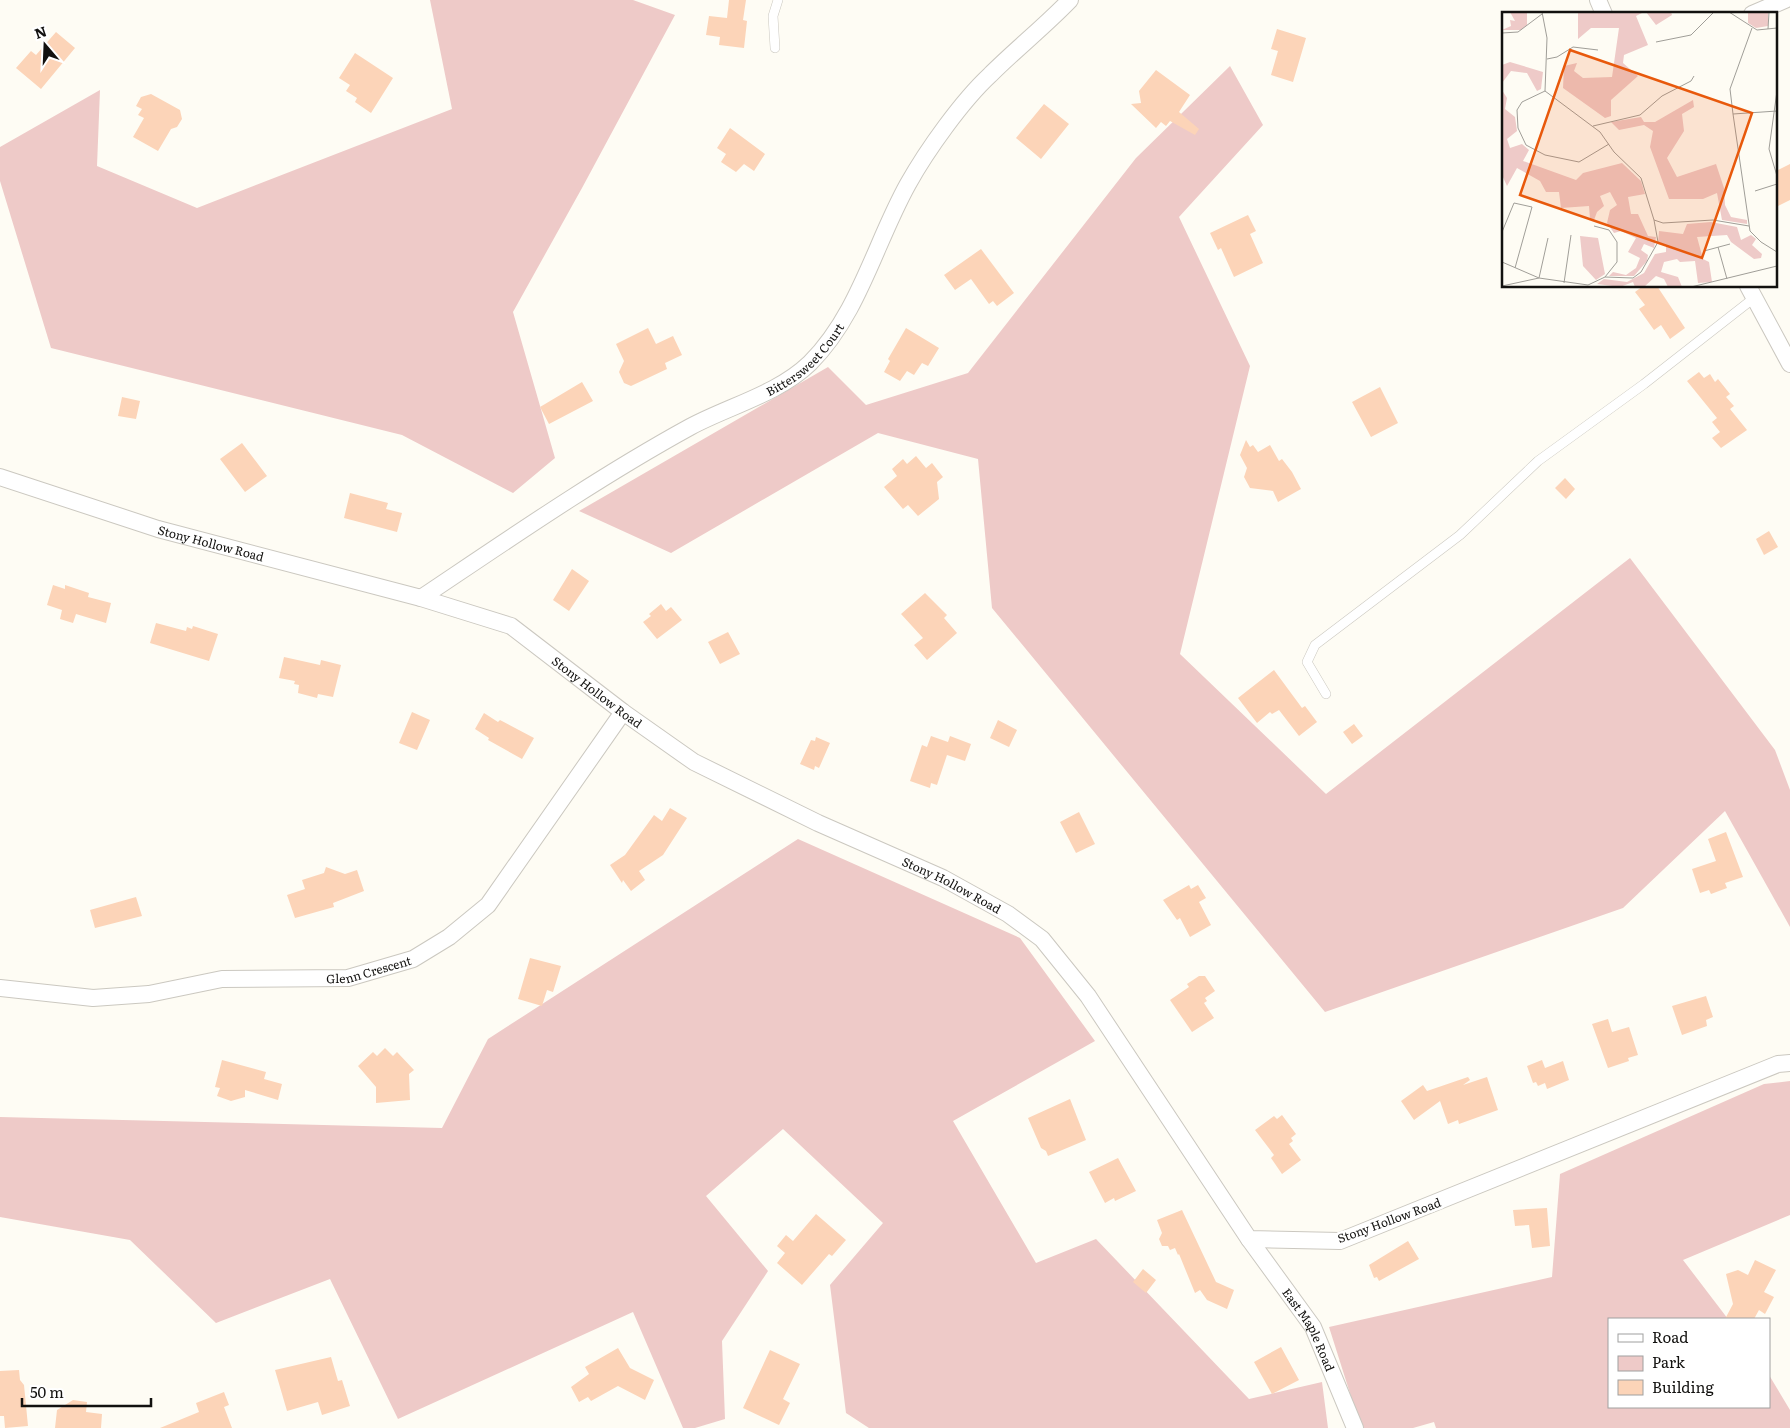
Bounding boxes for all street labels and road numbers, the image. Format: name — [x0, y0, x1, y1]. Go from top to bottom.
street label: Bittersweet Court — [763, 319, 848, 400]
street label: Stony Hollow Road — [156, 520, 266, 566]
street label: Stony Hollow Road — [548, 652, 647, 732]
street label: Stony Hollow Road — [899, 852, 1005, 918]
street label: Glenn Crescent — [326, 951, 413, 987]
street label: Stony Hollow Road — [1335, 1193, 1444, 1247]
street label: East Maple Road — [1278, 1284, 1340, 1374]

